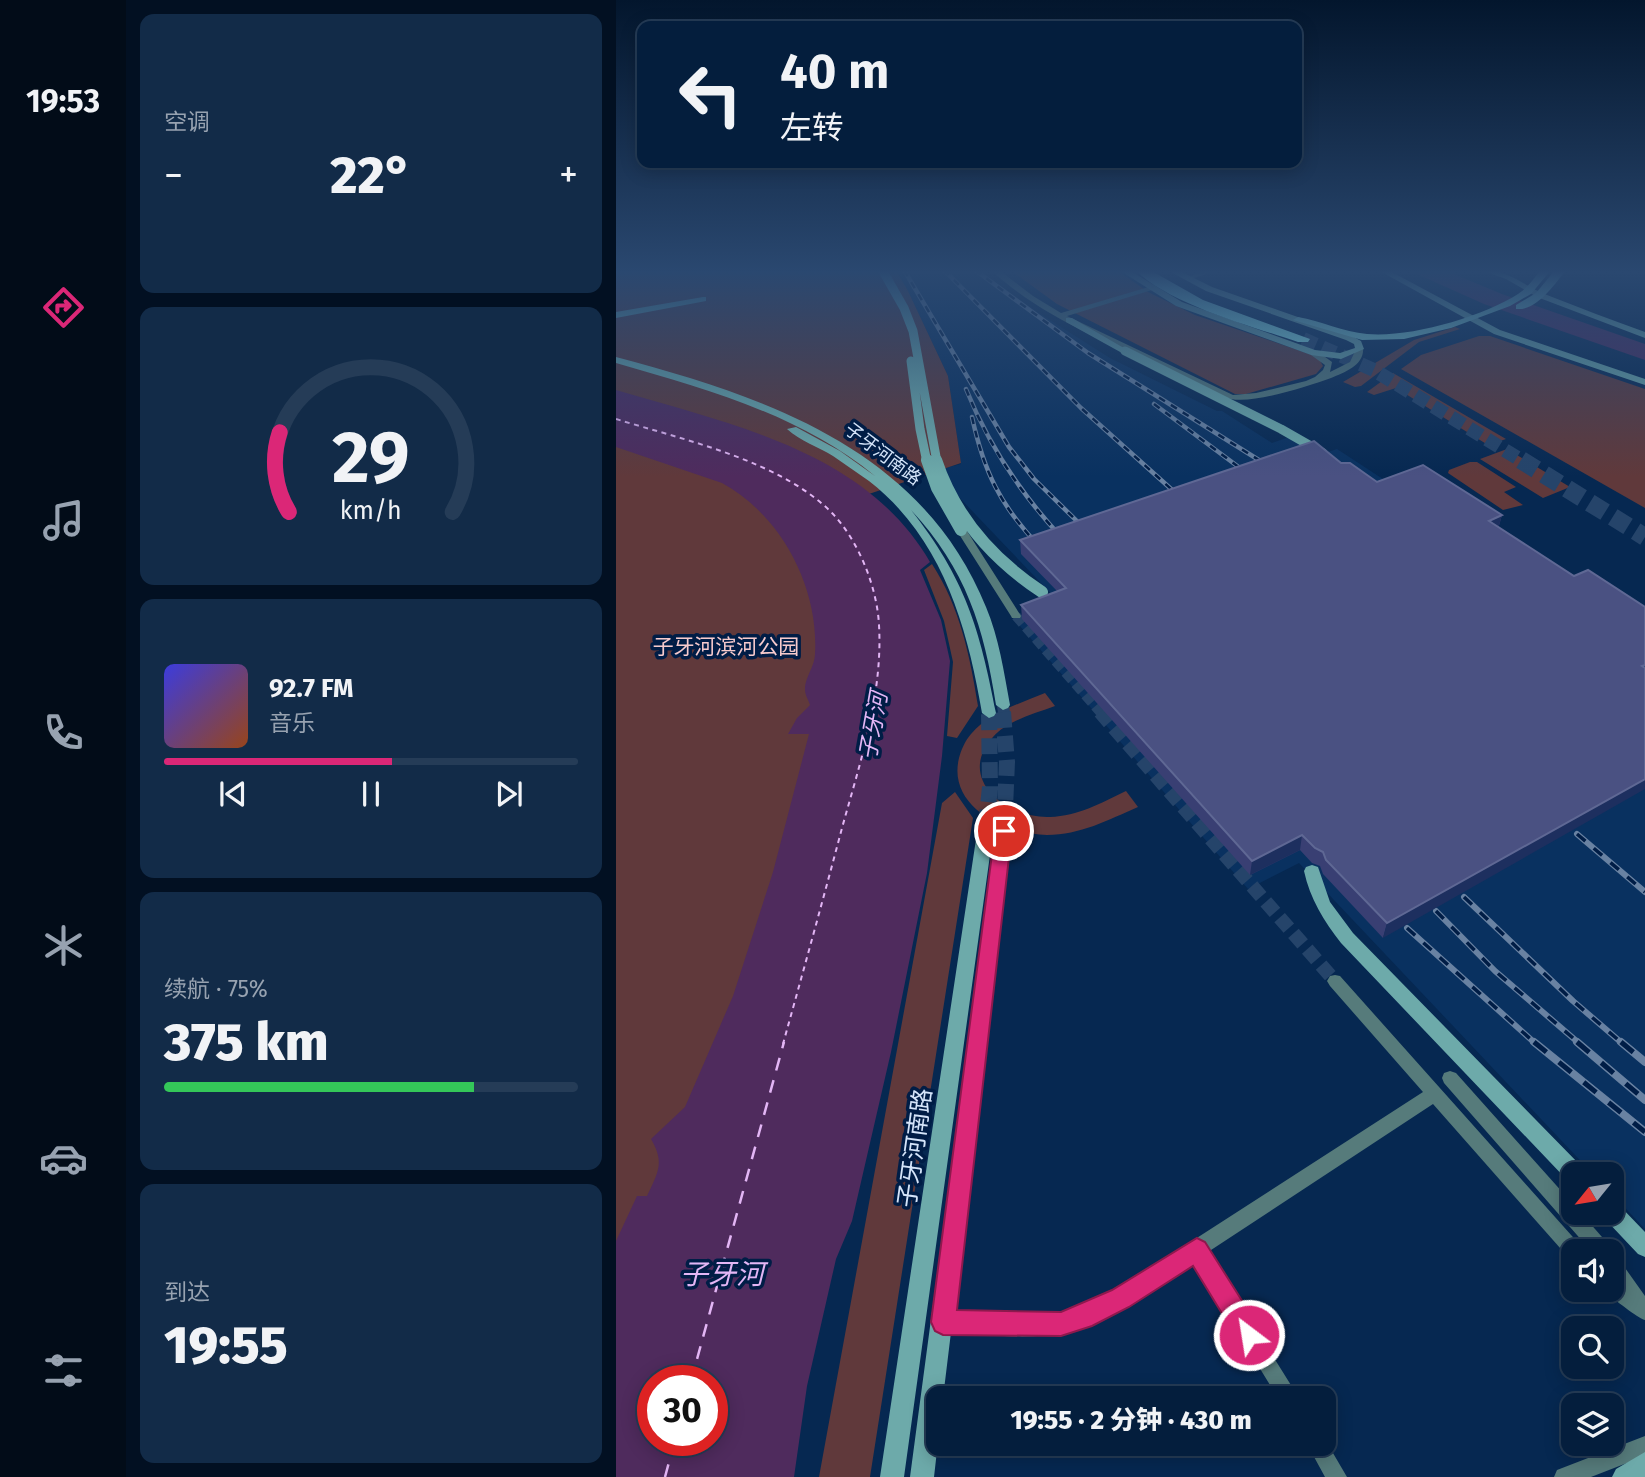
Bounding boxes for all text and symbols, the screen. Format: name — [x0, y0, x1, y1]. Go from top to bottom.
text: 40 m — [780, 42, 889, 101]
icon: left — [665, 49, 756, 140]
text: 19:53 — [26, 82, 100, 120]
text: 空调 — [164, 108, 210, 136]
text: 左转 — [780, 109, 844, 147]
text: 22° — [330, 144, 412, 207]
text: − — [164, 152, 183, 198]
text: + — [559, 152, 578, 198]
icon: directions — [39, 283, 88, 332]
text: 29 — [332, 414, 410, 501]
street label: 子牙河南路 — [840, 418, 926, 490]
icon: music — [39, 496, 88, 545]
text: km/h — [340, 496, 402, 526]
park label: 子牙河滨河公园 — [653, 634, 800, 660]
text: 92.7 FM — [269, 673, 353, 704]
water label: 子牙河 — [853, 686, 893, 762]
icon: phone — [39, 708, 88, 757]
text: 音乐 — [269, 709, 315, 737]
icon: previous — [214, 775, 252, 813]
icon: pause — [352, 775, 390, 813]
icon: next — [490, 775, 528, 813]
pin — [974, 801, 1034, 861]
icon: arrive — [985, 812, 1023, 850]
icon: climate — [39, 921, 88, 970]
text: 续航 · 75% — [164, 975, 268, 1003]
text: 375 km — [164, 1011, 329, 1074]
street label: 子牙河南路 — [893, 1087, 937, 1209]
icon: car — [39, 1134, 88, 1183]
north arrow — [1561, 1162, 1624, 1225]
map controls — [1561, 1162, 1624, 1456]
button: sound — [1561, 1239, 1624, 1302]
water label: 子牙河 — [680, 1258, 769, 1291]
text: 到达 — [164, 1278, 210, 1306]
position arrow — [1212, 1298, 1286, 1372]
text: 19:55 — [164, 1314, 288, 1377]
button: search — [1561, 1316, 1624, 1379]
icon: filters — [39, 1346, 88, 1395]
speed limit sign: 30 — [637, 1365, 728, 1456]
button: layers — [1561, 1393, 1624, 1456]
text: 19:55 · 2 分钟 · 430 m — [1010, 1405, 1252, 1436]

